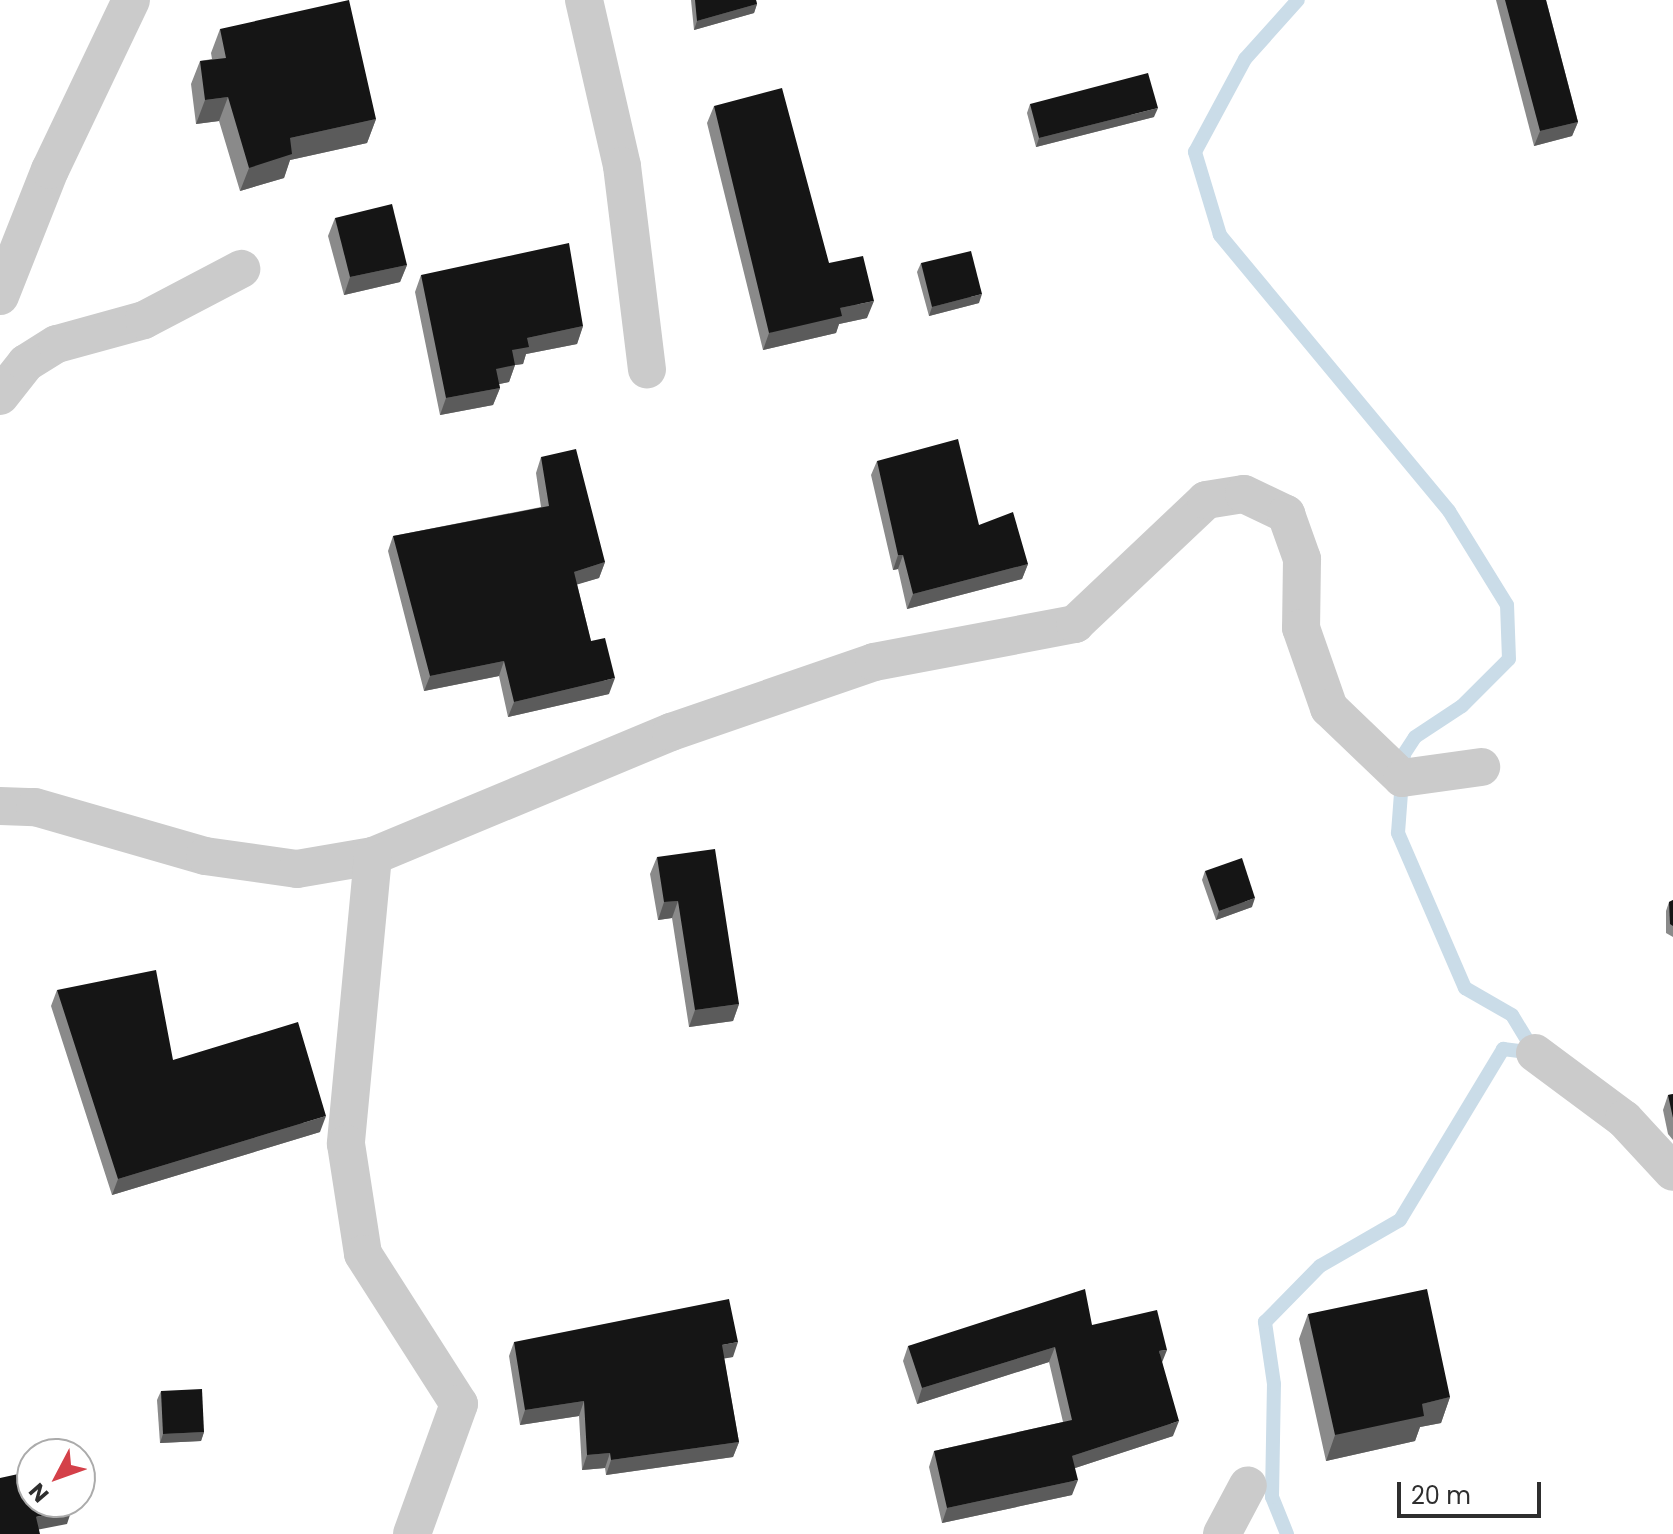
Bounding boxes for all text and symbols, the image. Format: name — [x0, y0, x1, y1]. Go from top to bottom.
north arrow — [16, 1438, 96, 1518]
scale bar — [1401, 1466, 1545, 1516]
text: N — [22, 1476, 56, 1509]
text: 20 m — [1411, 1479, 1471, 1512]

